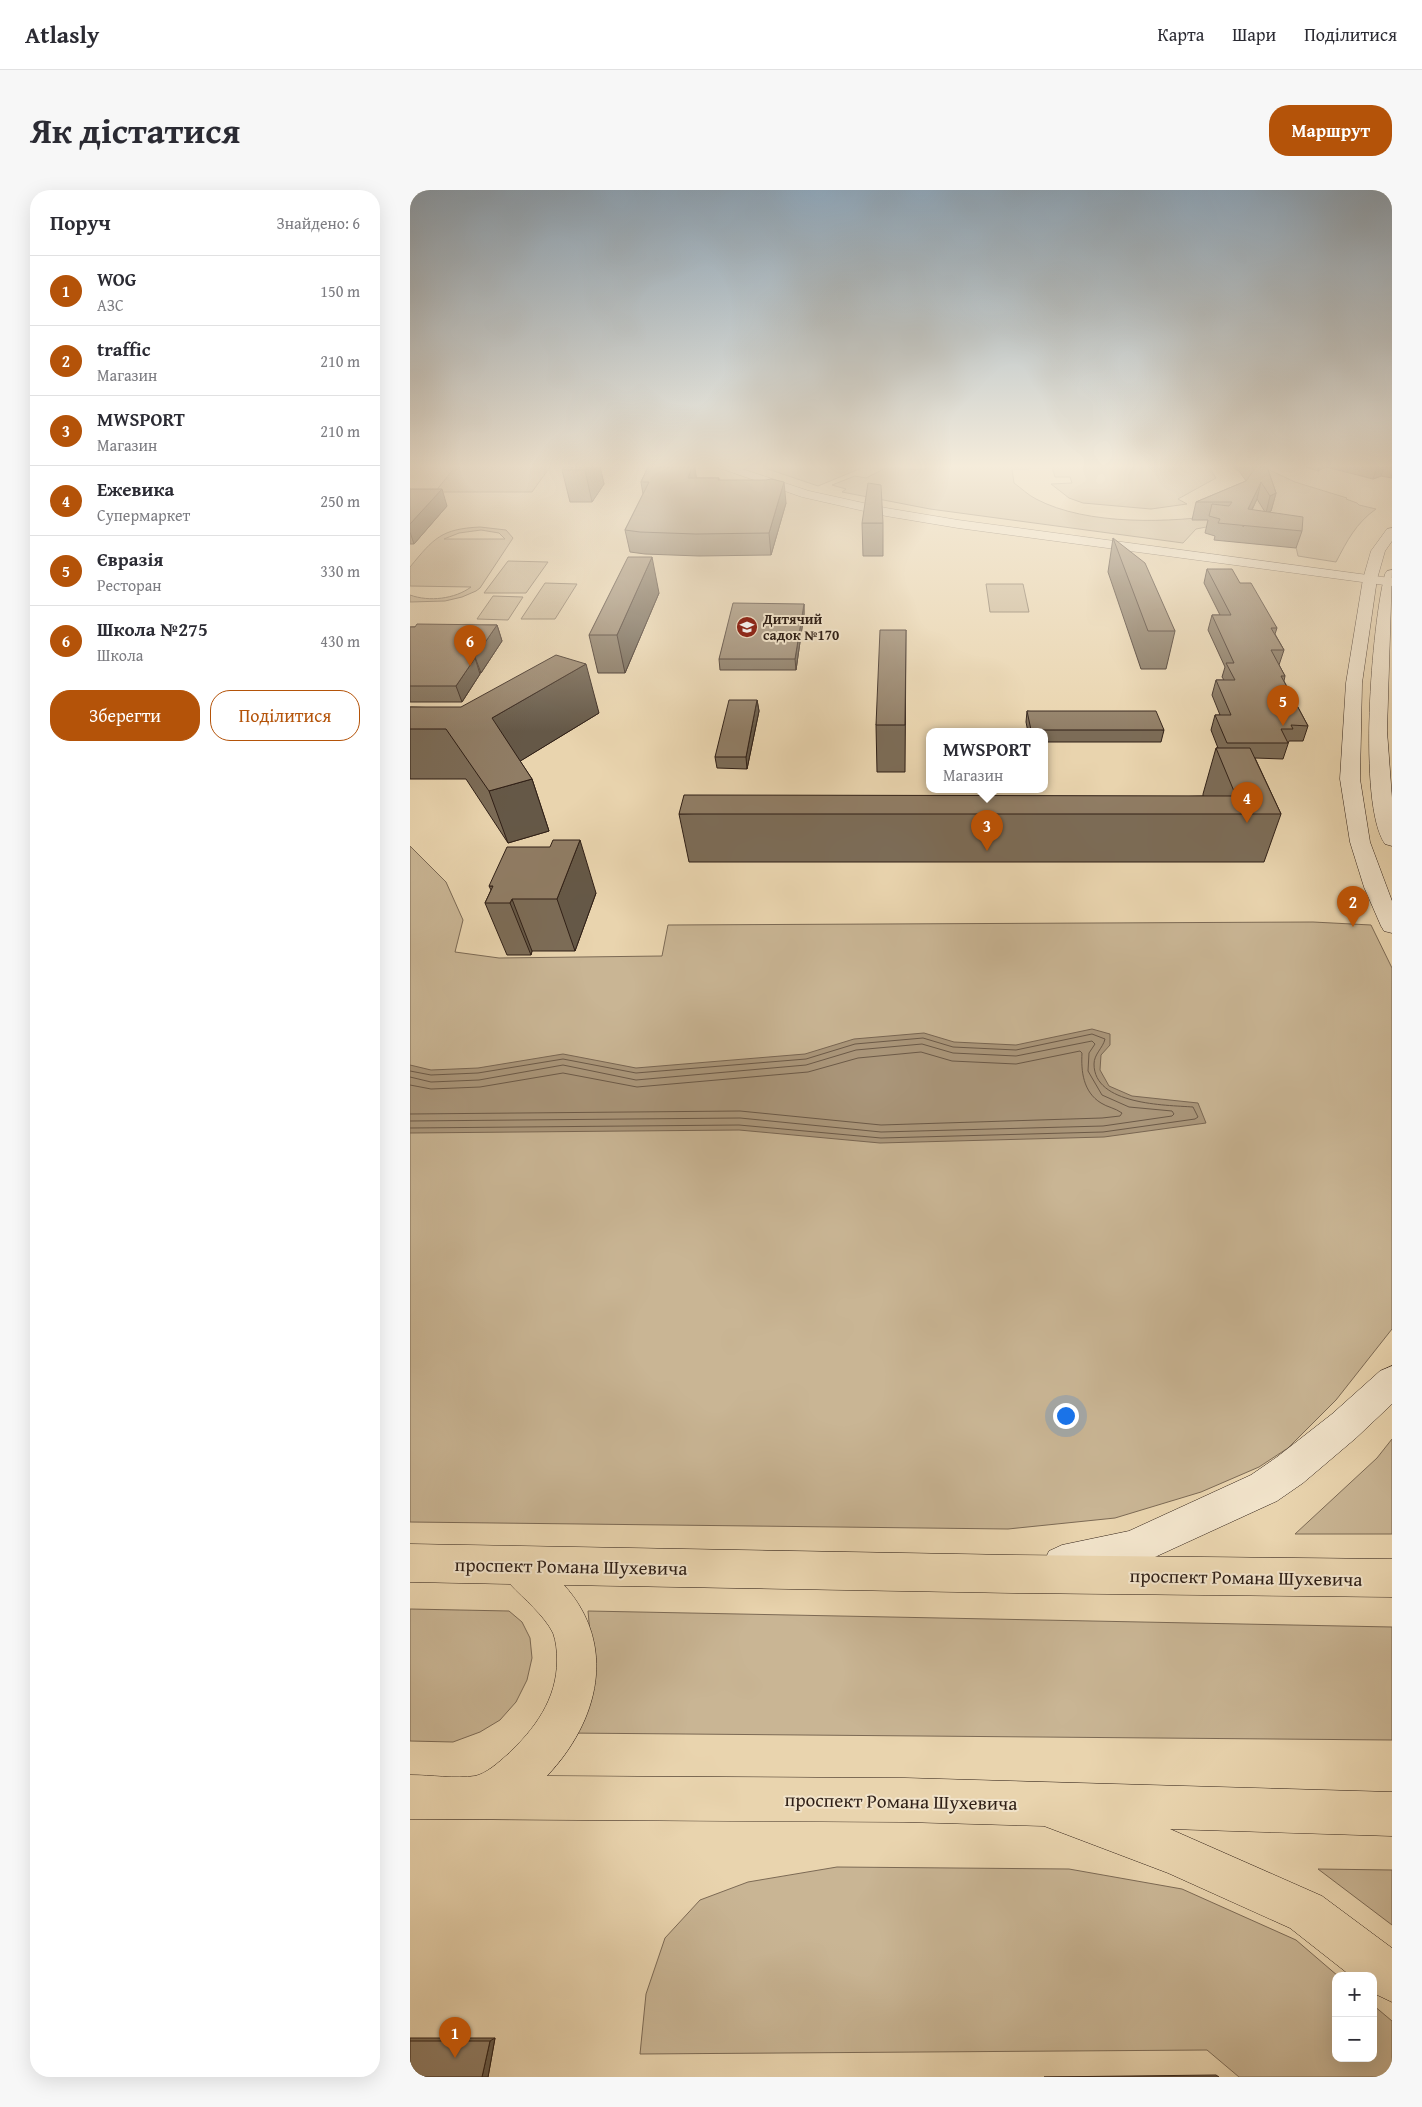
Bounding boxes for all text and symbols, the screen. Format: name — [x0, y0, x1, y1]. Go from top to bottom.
text: Atlasly — [25, 17, 99, 52]
text: Карта — [1158, 21, 1204, 48]
text: Шари — [1232, 21, 1276, 48]
text: Поділитися — [1304, 21, 1397, 48]
text: Як дістатися — [30, 105, 240, 156]
button: Маршрут — [1269, 105, 1392, 156]
text: Поруч — [50, 207, 111, 238]
text: Знайдено: 6 — [277, 211, 360, 235]
text: WOG — [97, 265, 136, 293]
text: 1 — [62, 279, 70, 303]
text: 150 m — [320, 279, 360, 303]
text: АЗС — [97, 293, 124, 317]
text: traffic — [97, 335, 150, 363]
text: 2 — [62, 349, 70, 373]
text: 210 m — [320, 349, 360, 373]
text: Магазин — [97, 363, 157, 387]
text: MWSPORT — [97, 405, 185, 433]
text: 3 — [62, 419, 70, 443]
text: 210 m — [320, 419, 360, 443]
text: Магазин — [97, 433, 157, 457]
text: Ежевика — [97, 475, 174, 503]
text: 4 — [62, 489, 70, 513]
text: 250 m — [320, 489, 360, 513]
text: Супермаркет — [97, 503, 190, 527]
text: Євразія — [97, 545, 163, 573]
text: 5 — [62, 559, 70, 583]
text: 330 m — [320, 559, 360, 583]
text: Ресторан — [97, 573, 162, 597]
place label: Дитячий садок №170 — [762, 609, 839, 645]
text: Школа №275 — [97, 615, 208, 643]
school or university icon: Дитячий садок №170 — [735, 615, 759, 639]
pin: 6 — [454, 625, 486, 666]
text: 6 — [62, 629, 70, 653]
text: 430 m — [320, 629, 360, 653]
text: Школа — [97, 643, 143, 667]
pin: 5 — [1267, 685, 1299, 726]
button: Зберегти — [50, 690, 200, 741]
button: Поділитися — [210, 690, 360, 741]
popup — [926, 728, 1048, 793]
text: MWSPORT — [943, 735, 1031, 763]
text: Магазин — [943, 763, 1003, 787]
pin: 4 — [1231, 782, 1263, 823]
pin: 3 — [971, 810, 1003, 851]
pin: 2 — [1337, 886, 1369, 927]
your location — [1053, 1403, 1079, 1429]
street label: проспект Романа Шухевича — [454, 1550, 688, 1582]
street label: проспект Романа Шухевича — [1129, 1561, 1363, 1593]
street label: проспект Романа Шухевича — [784, 1785, 1018, 1817]
map controls — [1332, 1972, 1377, 2062]
button: + — [1332, 1972, 1377, 2017]
pin: 1 — [439, 2017, 471, 2058]
button: − — [1332, 2017, 1377, 2062]

